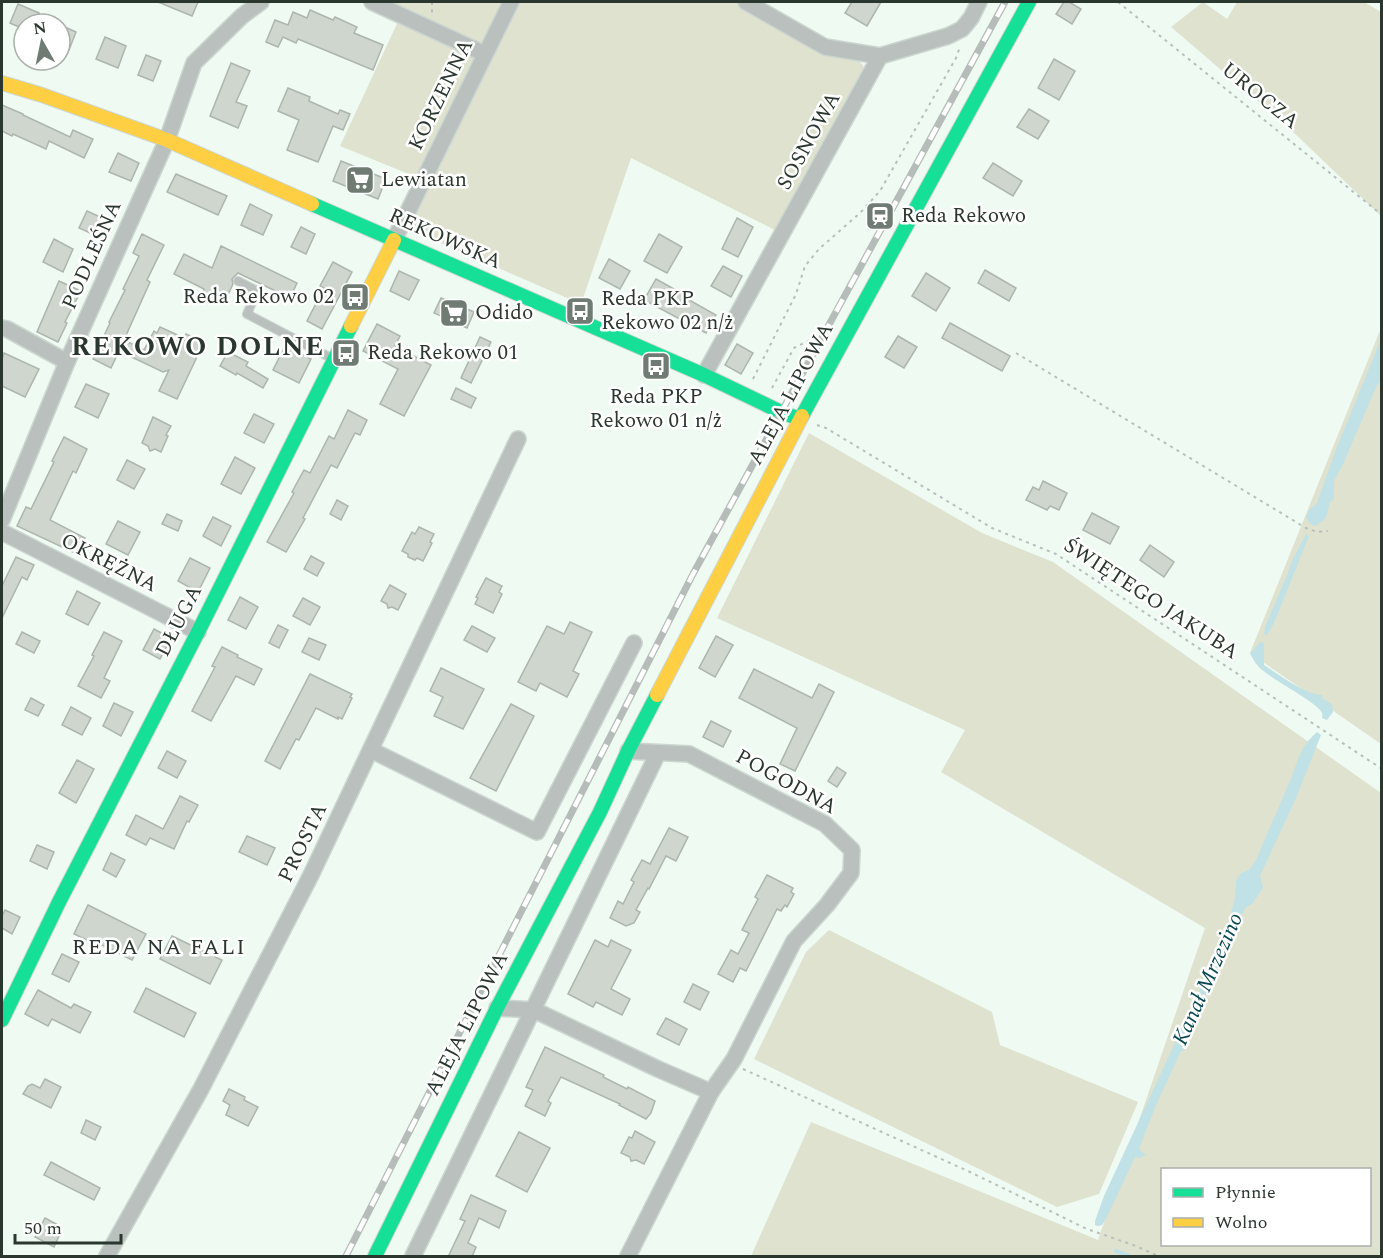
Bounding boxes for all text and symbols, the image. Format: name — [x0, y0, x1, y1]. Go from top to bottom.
north arrow — [12, 12, 72, 72]
text: N — [31, 15, 48, 41]
street label: KORZENNA — [400, 34, 482, 156]
street label: UROCZA — [1214, 54, 1306, 138]
street label: SOSNOWA — [769, 86, 849, 196]
supermarket icon: Lewiatan — [344, 164, 376, 196]
place label: Lewiatan — [381, 164, 467, 196]
street label: PODLEŚNA — [54, 195, 130, 315]
street label: REKOWSKA — [384, 200, 507, 278]
station icon: Reda Rekowo — [864, 200, 896, 232]
place label: Reda Rekowo — [901, 200, 1026, 232]
place label: Reda Rekowo 02 — [183, 281, 334, 313]
bus stop icon: Reda Rekowo 02 — [339, 281, 371, 313]
place label: Reda PKP Rekowo 02 n/ż — [601, 283, 734, 339]
bus stop icon: Reda PKP Rekowo 02 n/ż — [564, 295, 596, 327]
supermarket icon: Odido — [438, 297, 470, 329]
place label: Odido — [475, 297, 533, 329]
street label: ALEJA LIPOWA — [740, 317, 842, 471]
district label: REKOWO DOLNE — [71, 326, 325, 368]
bus stop icon: Reda Rekowo 01 — [330, 337, 362, 369]
place label: Reda Rekowo 01 — [367, 337, 518, 369]
bus stop icon: Reda PKP Rekowo 01 n/ż — [640, 350, 672, 382]
place label: Reda PKP Rekowo 01 n/ż — [590, 381, 722, 437]
street label: OKRĘŻNA — [55, 525, 163, 601]
street label: ŚWIĘTEGO JAKUBA — [1057, 530, 1245, 668]
street label: DŁUGA — [147, 579, 211, 663]
street label: POGODNA — [729, 741, 843, 823]
street label: PROSTA — [270, 798, 336, 888]
water label: Kanał Mrzezino — [1164, 907, 1252, 1051]
district label: REDA NA FALI — [72, 931, 246, 964]
street label: ALEJA LIPOWA — [417, 946, 517, 1101]
legend — [1161, 1168, 1371, 1246]
text: Płynnie — [1215, 1179, 1276, 1206]
scale bar — [15, 1207, 122, 1245]
text: Wolno — [1215, 1209, 1268, 1236]
text: 50 m — [24, 1215, 62, 1242]

